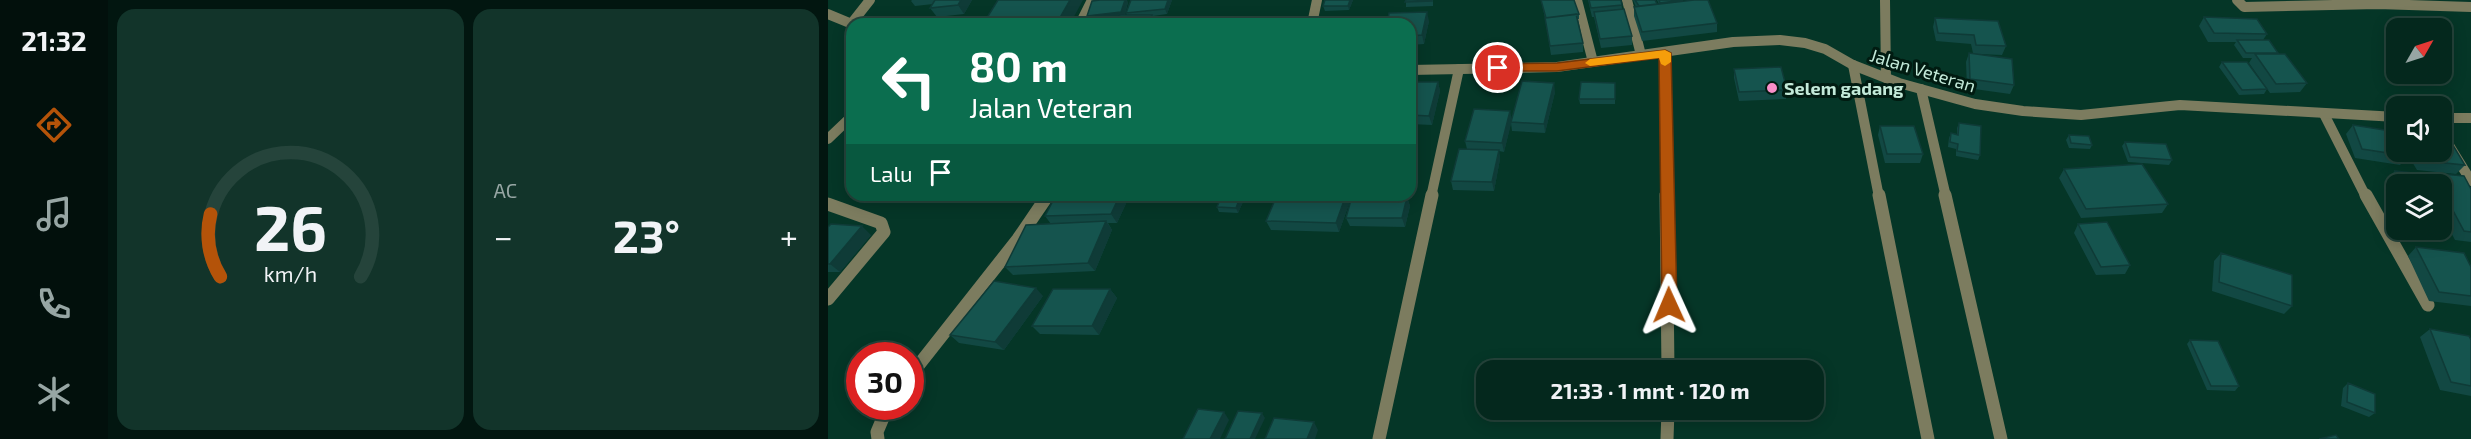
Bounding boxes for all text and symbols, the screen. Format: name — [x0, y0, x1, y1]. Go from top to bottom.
north arrow — [2386, 18, 2452, 84]
map controls — [2386, 18, 2452, 240]
text: 21:32 — [21, 24, 87, 56]
text: 80 m — [969, 40, 1068, 90]
icon: left — [870, 42, 948, 120]
pin — [1472, 42, 1523, 93]
street label: Jalan Veteran — [1868, 44, 1978, 96]
icon: arrive — [1481, 51, 1514, 84]
place label: Selem gadang — [1784, 77, 1904, 99]
marker: Selem gadang — [1765, 81, 1779, 95]
text: Jalan Veteran — [969, 91, 1133, 123]
button: sound — [2386, 96, 2452, 162]
icon: directions — [33, 104, 75, 146]
icon: arrive — [924, 156, 957, 189]
text: Lalu — [870, 160, 912, 186]
button: layers — [2386, 174, 2452, 240]
text: AC — [494, 178, 517, 202]
text: 26 — [254, 189, 327, 264]
icon: music — [33, 193, 75, 235]
text: 23° — [613, 208, 680, 262]
text: − — [494, 216, 513, 256]
text: + — [780, 216, 798, 256]
text: km/h — [264, 261, 317, 286]
position arrow — [1637, 273, 1701, 337]
icon: phone — [33, 283, 75, 325]
speed limit sign: 30 — [846, 342, 924, 420]
icon: climate — [33, 373, 75, 415]
text: 21:33 · 1 mnt · 120 m — [1550, 377, 1750, 403]

